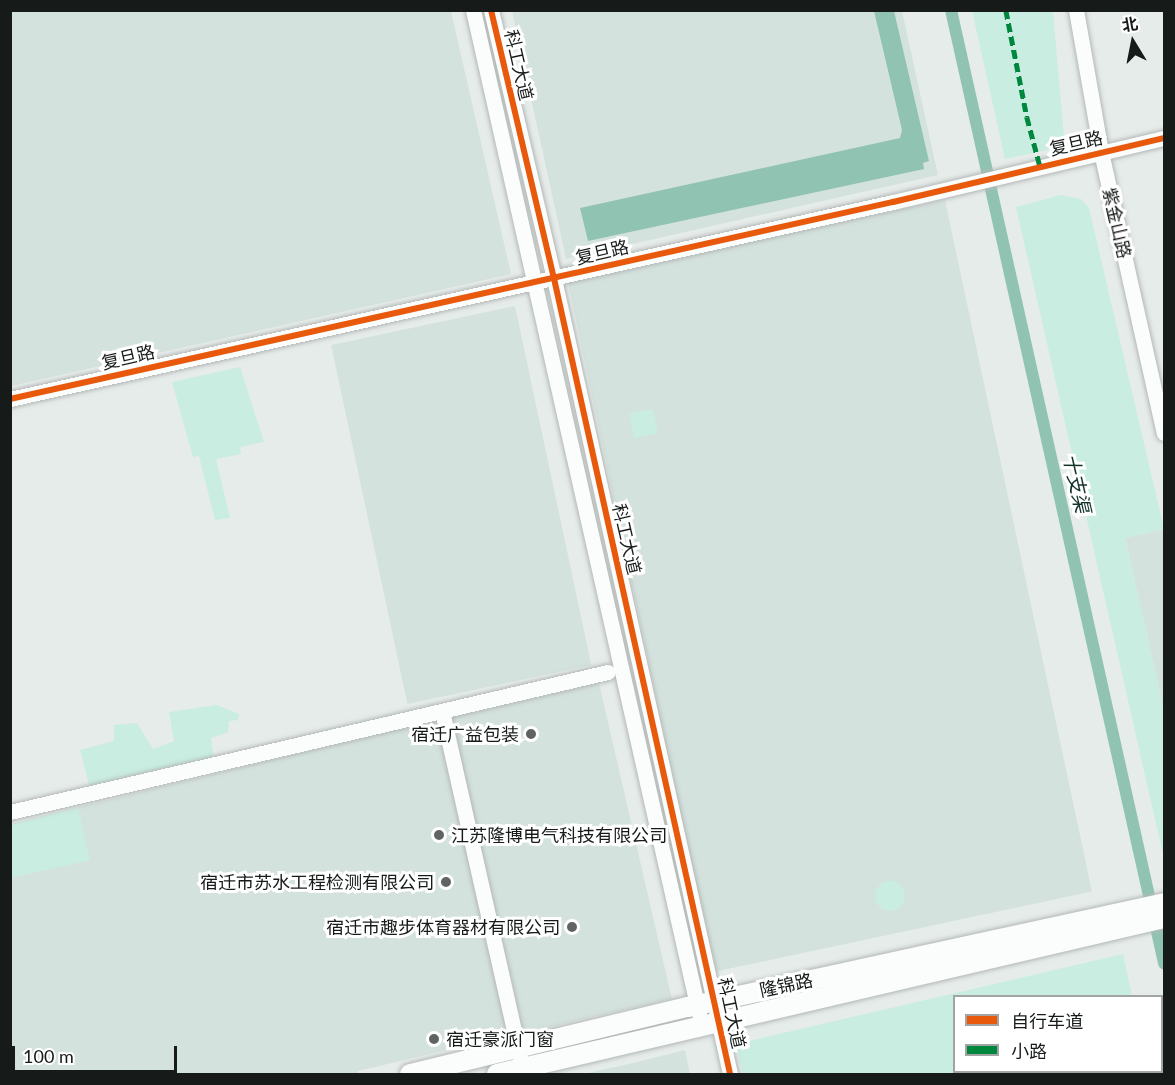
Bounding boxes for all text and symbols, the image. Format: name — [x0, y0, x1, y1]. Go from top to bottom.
north arrow — [1103, 12, 1163, 72]
text: 北 — [1120, 13, 1139, 35]
street label: 科工大道 — [500, 27, 538, 103]
street label: 复旦路 — [1047, 126, 1105, 160]
street label: 紫金山路 — [1098, 185, 1136, 261]
street label: 复旦路 — [573, 235, 631, 269]
street label: 复旦路 — [99, 340, 157, 374]
water label: 十支渠 — [1059, 451, 1095, 515]
street label: 科工大道 — [608, 501, 646, 577]
place label: 宿迁广益包装 — [411, 723, 519, 745]
marker: 宿迁广益包装 — [524, 727, 538, 741]
place label: 江苏隆博电气科技有限公司 — [451, 824, 667, 846]
marker: 江苏隆博电气科技有限公司 — [432, 828, 446, 842]
place label: 宿迁市苏水工程检测有限公司 — [200, 871, 434, 893]
marker: 宿迁市苏水工程检测有限公司 — [439, 875, 453, 889]
place label: 宿迁市趣步体育器材有限公司 — [326, 916, 560, 938]
marker: 宿迁市趣步体育器材有限公司 — [565, 920, 579, 934]
street label: 隆锦路 — [757, 969, 815, 1001]
street label: 科工大道 — [714, 976, 750, 1050]
legend — [953, 995, 1163, 1073]
text: 自行车道 — [1011, 1010, 1083, 1032]
place label: 宿迁豪派门窗 — [446, 1028, 554, 1050]
marker: 宿迁豪派门窗 — [427, 1032, 441, 1046]
scale bar — [15, 1034, 180, 1072]
text: 小路 — [1011, 1040, 1047, 1062]
text: 100 m — [23, 1045, 74, 1067]

